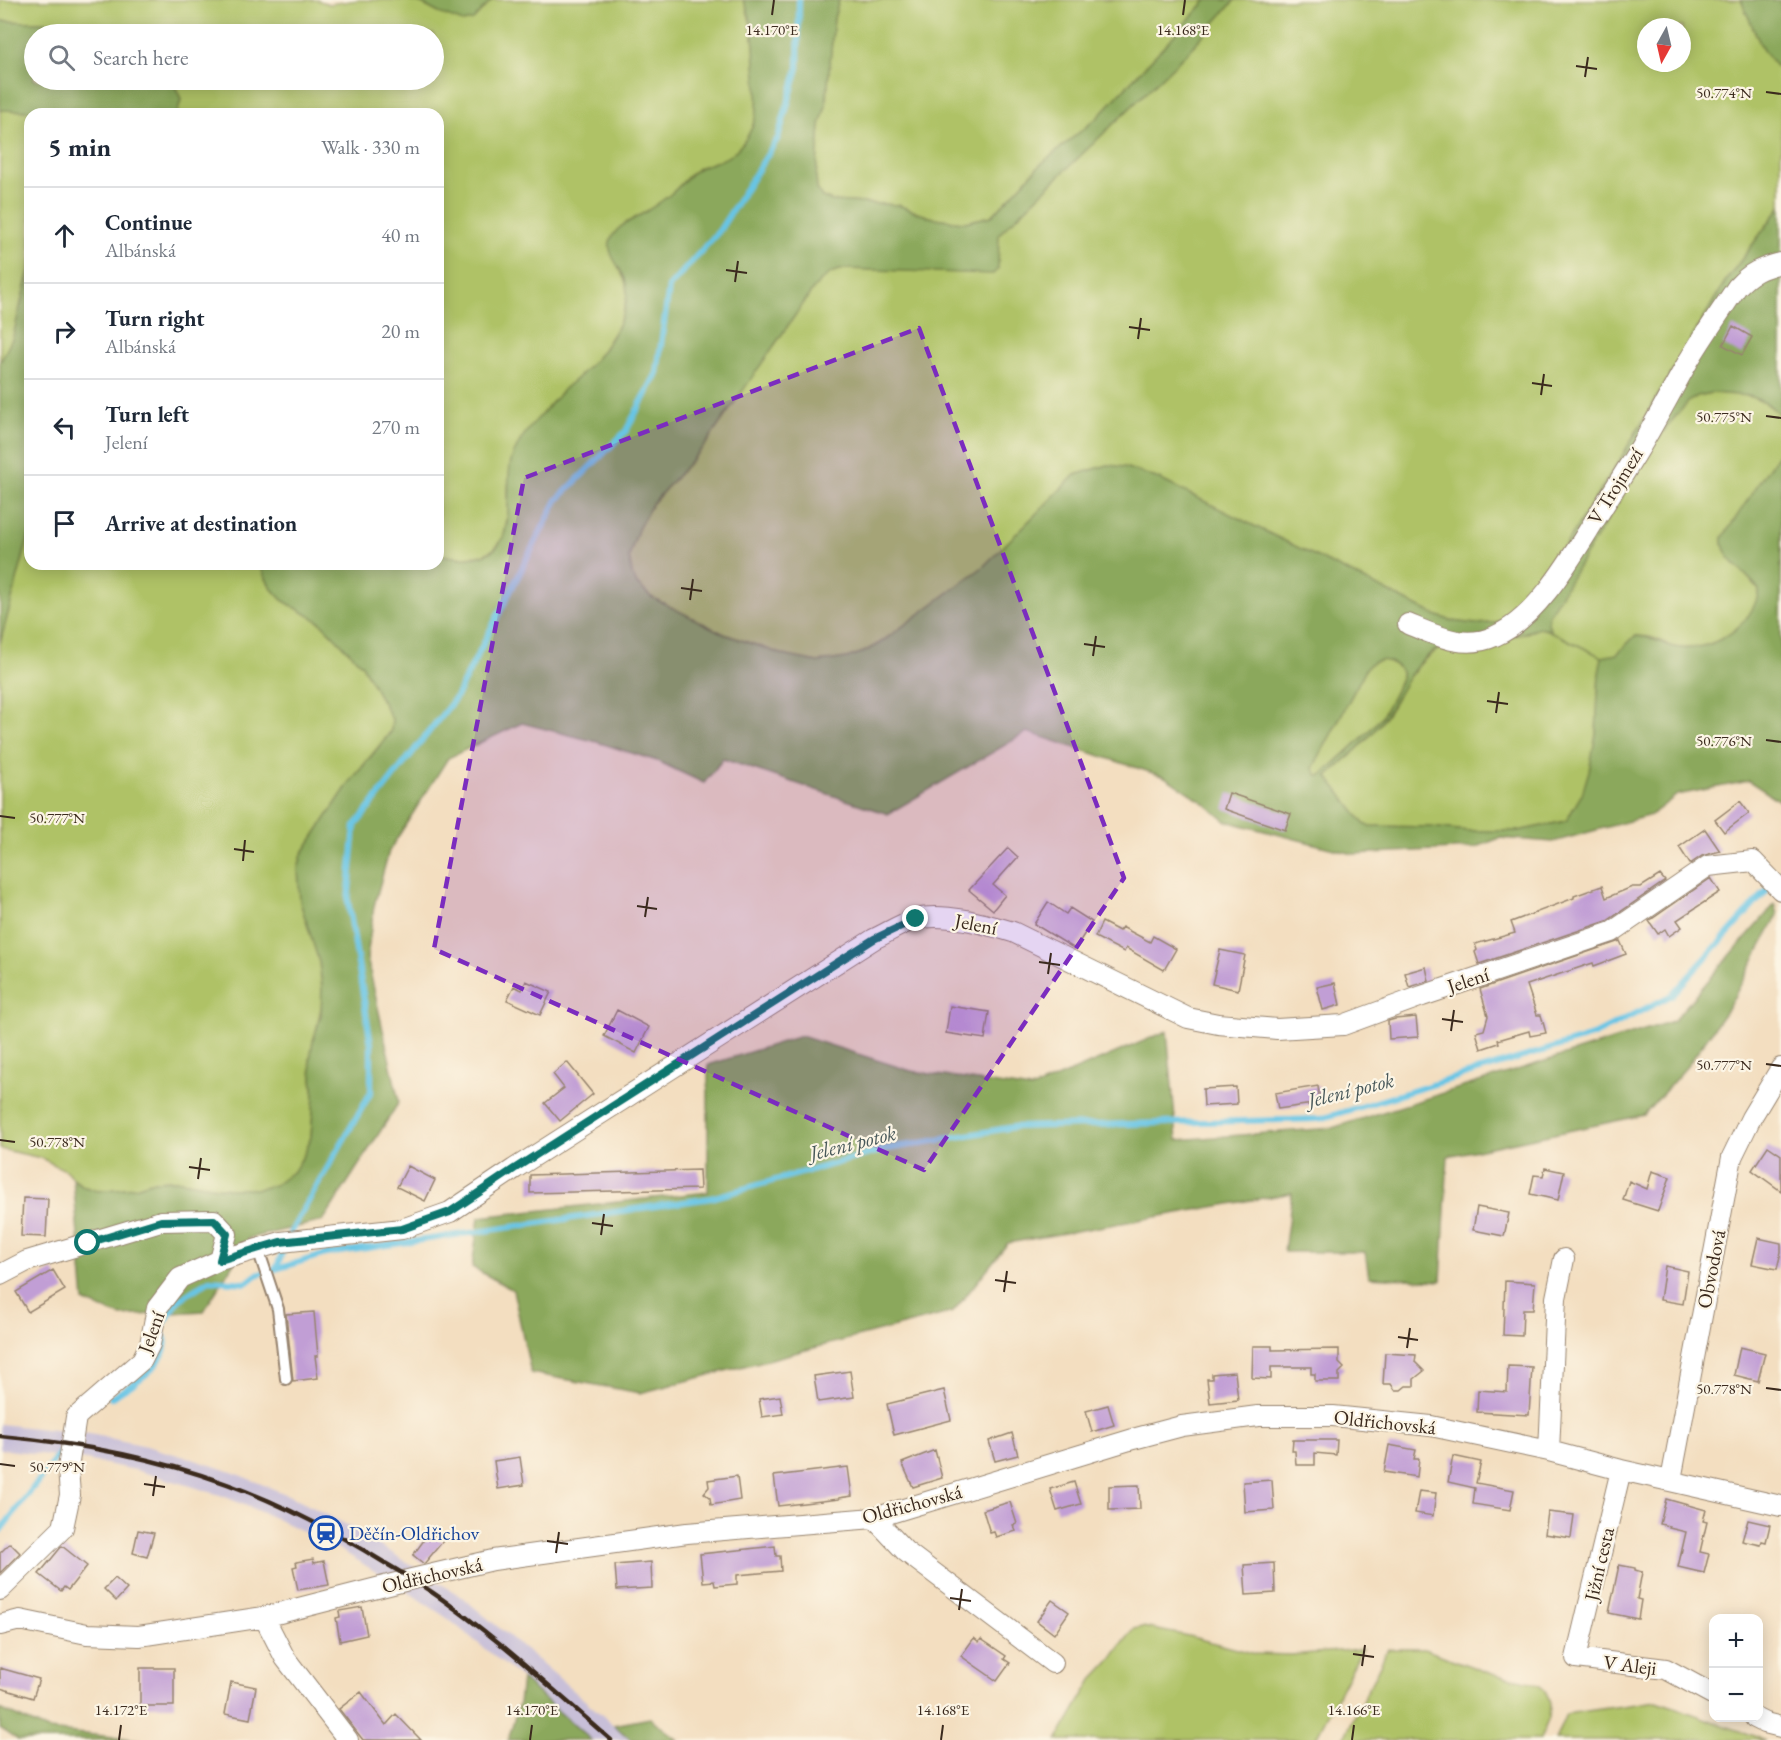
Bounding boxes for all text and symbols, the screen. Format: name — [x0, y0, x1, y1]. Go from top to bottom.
north arrow — [1637, 18, 1691, 72]
text: 14.170°E — [746, 20, 799, 39]
text: 14.168°E — [1157, 20, 1210, 39]
search box — [24, 24, 444, 90]
icon: search — [45, 41, 78, 74]
text: Search here — [93, 43, 188, 72]
text: 50.774°N — [1696, 83, 1752, 102]
text: 5 min — [48, 130, 111, 164]
text: Walk · 330 m — [321, 134, 420, 160]
text: Continue — [105, 208, 192, 237]
icon: ahead — [48, 219, 81, 252]
text: 40 m — [381, 222, 420, 248]
text: Albánská — [105, 237, 176, 263]
text: Turn right — [105, 304, 204, 333]
icon: right — [48, 315, 81, 348]
text: 20 m — [381, 318, 420, 344]
text: Albánská — [105, 333, 176, 359]
text: Turn left — [105, 400, 189, 429]
text: 50.775°N — [1696, 407, 1752, 426]
icon: left — [48, 411, 81, 444]
text: 270 m — [372, 414, 420, 440]
text: Jelení — [105, 429, 148, 455]
street label: V Trojmezí — [1581, 443, 1649, 529]
icon: arrive — [48, 507, 81, 540]
text: Arrive at destination — [105, 509, 297, 538]
text: 50.776°N — [1696, 731, 1752, 750]
text: 50.777°N — [29, 808, 85, 827]
route end — [902, 905, 928, 931]
street label: Jelení — [951, 907, 1000, 941]
street label: Jelení — [1442, 961, 1492, 1000]
text: 50.777°N — [1696, 1055, 1752, 1074]
water label: Jelení potok — [1301, 1066, 1397, 1114]
water label: Jelení potok — [803, 1119, 899, 1167]
text: 50.778°N — [29, 1132, 85, 1151]
street label: Obvodová — [1691, 1227, 1731, 1311]
route start — [74, 1229, 100, 1255]
street label: Jelení — [131, 1307, 171, 1358]
text: 50.778°N — [1696, 1379, 1752, 1398]
street label: Oldřichovská — [1333, 1404, 1437, 1440]
text: 50.779°N — [29, 1457, 85, 1476]
street label: Oldřichovská — [859, 1478, 965, 1530]
station icon: Děčín-Oldřichov — [308, 1515, 344, 1551]
place label: Děčín-Oldřichov — [349, 1520, 480, 1546]
street label: Jižní cesta — [1577, 1525, 1620, 1605]
street label: Oldřichovská — [379, 1551, 485, 1599]
map controls — [1709, 1614, 1763, 1722]
button: + — [1709, 1614, 1763, 1668]
street label: V Aleji — [1602, 1649, 1658, 1681]
button: − — [1709, 1668, 1763, 1722]
text: 14.172°E — [95, 1700, 148, 1719]
text: 14.170°E — [506, 1700, 559, 1719]
text: 14.168°E — [917, 1700, 970, 1719]
text: 14.166°E — [1328, 1700, 1381, 1719]

